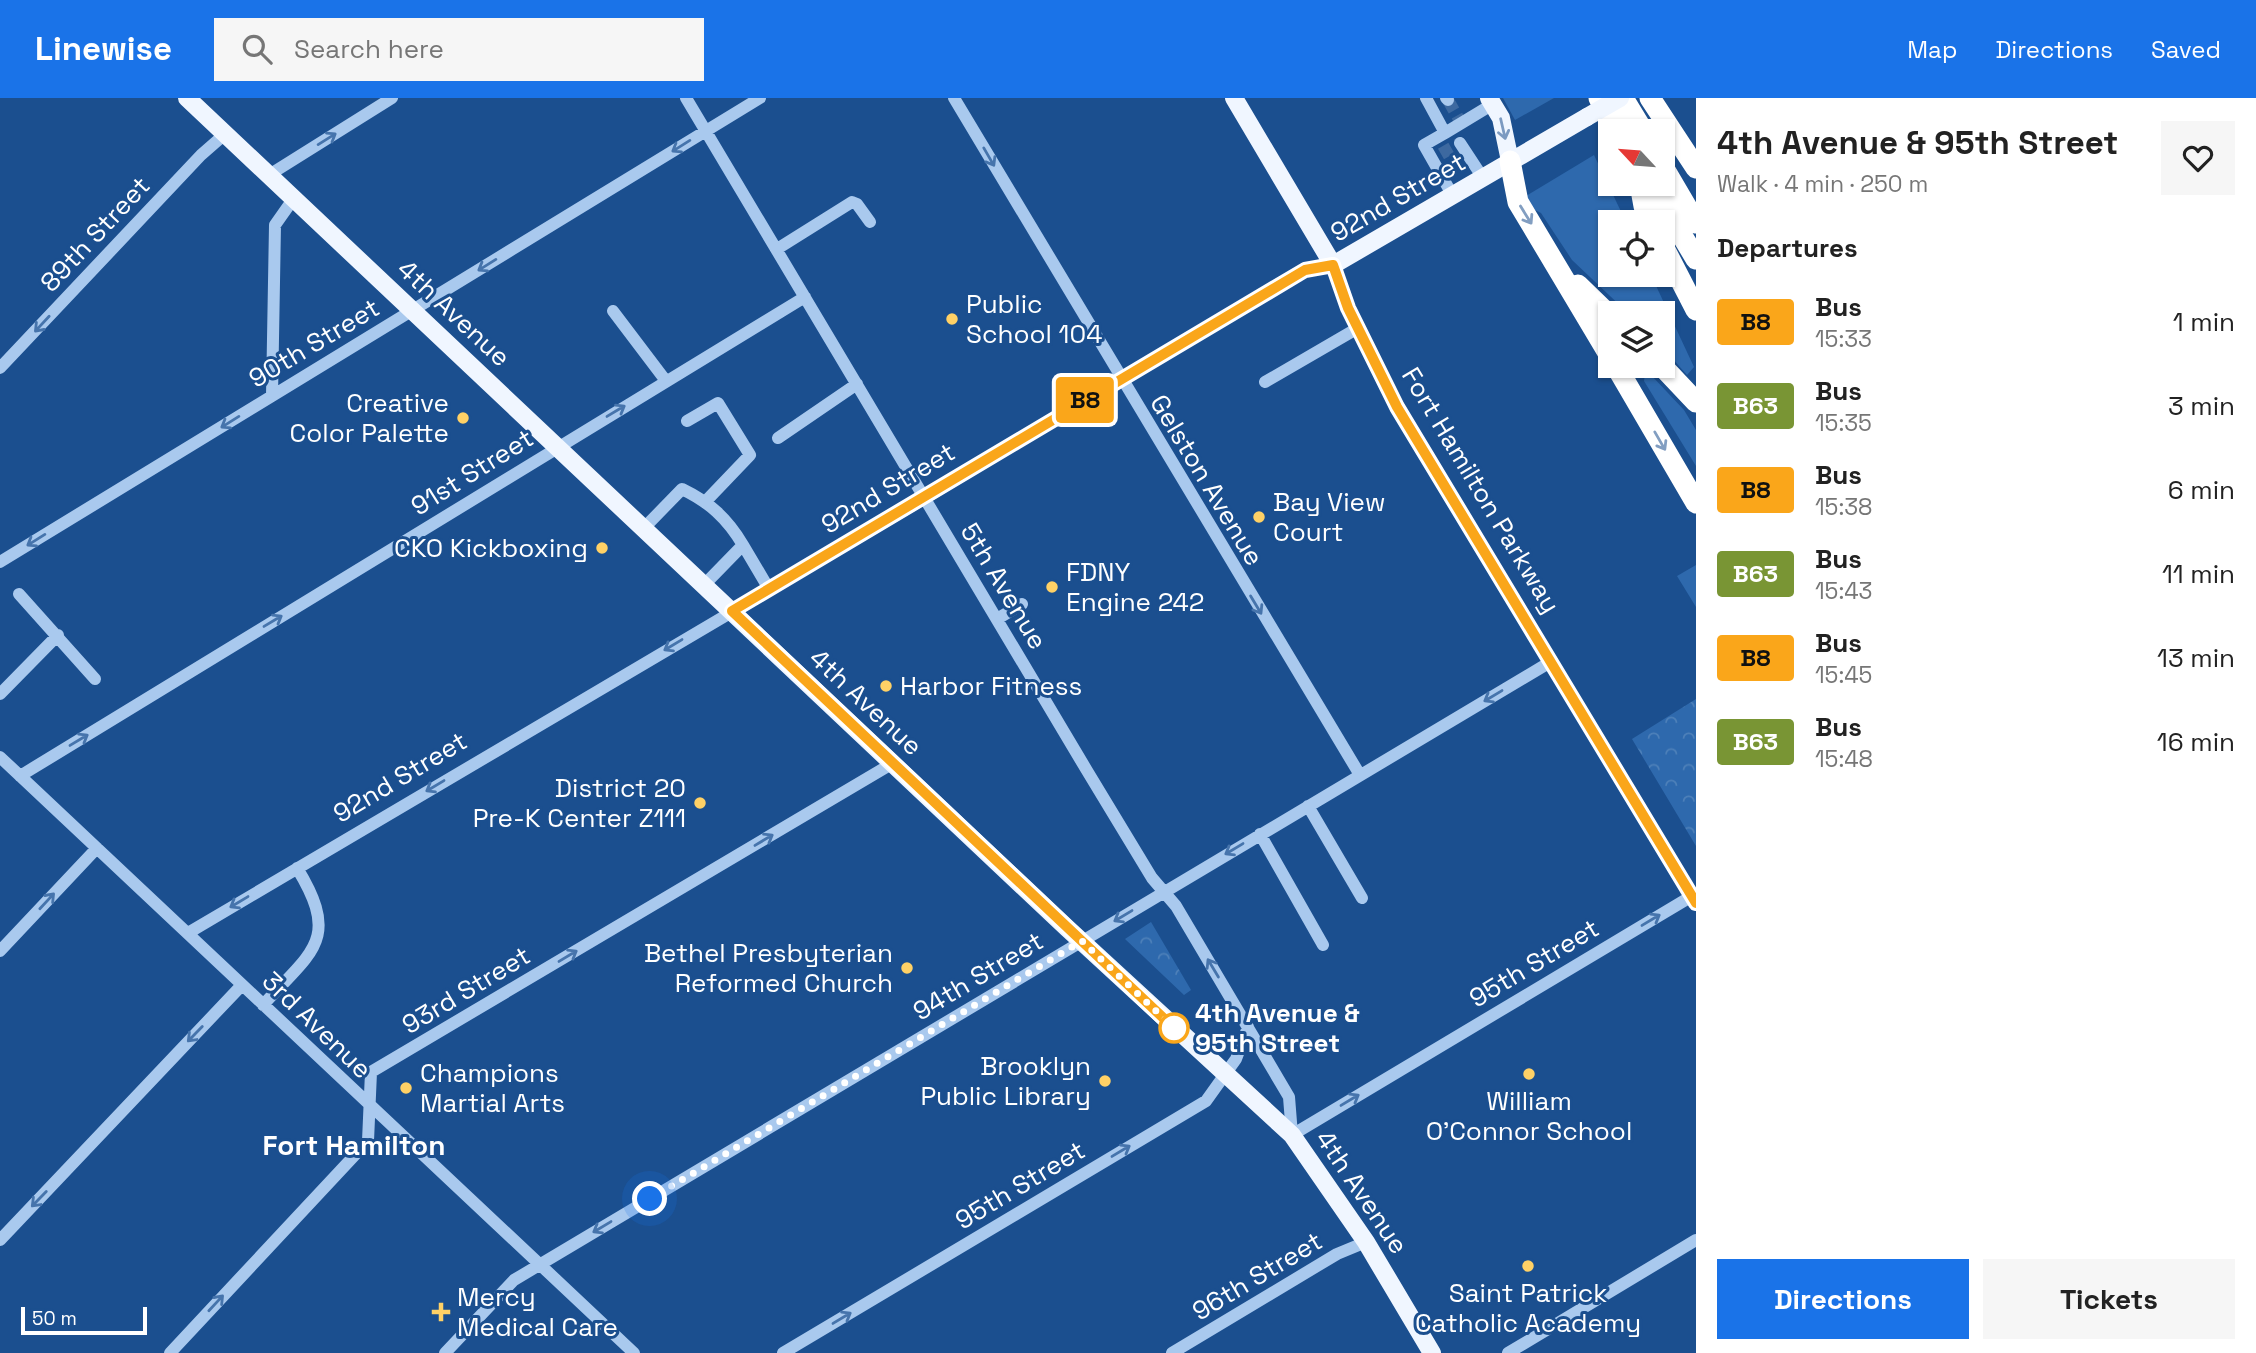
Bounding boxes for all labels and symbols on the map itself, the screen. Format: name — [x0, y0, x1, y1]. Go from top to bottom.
one-way arrow — [1497, 117, 1510, 139]
north arrow — [1598, 119, 1675, 196]
one-way arrow — [316, 131, 336, 145]
one-way arrow — [671, 139, 691, 153]
street label: 92nd Street — [1324, 145, 1472, 249]
one-way arrow — [982, 146, 996, 166]
street label: 89th Street — [33, 169, 157, 299]
one-way arrow — [1520, 205, 1534, 225]
street label: 4th Avenue — [390, 252, 518, 374]
one-way arrow — [477, 258, 497, 272]
place label: Public School 104 — [966, 287, 1102, 351]
street label: 90th Street — [242, 291, 386, 395]
marker: Public School 104 — [944, 311, 960, 327]
one-way arrow — [33, 315, 50, 332]
street label: Fort Hamilton Parkway — [1394, 361, 1568, 619]
line badge: B8 — [1054, 377, 1116, 423]
place label: Creative Color Palette — [290, 386, 449, 450]
street label: Gelston Avenue — [1142, 388, 1272, 572]
one-way arrow — [606, 404, 626, 418]
marker: Creative Color Palette — [455, 410, 471, 426]
one-way arrow — [220, 415, 240, 429]
street label: 91st Street — [404, 421, 540, 523]
one-way arrow — [1654, 430, 1667, 451]
street label: 92nd Street — [815, 435, 961, 541]
place label: Bay View Court — [1273, 485, 1385, 549]
marker: Bay View Court — [1251, 509, 1267, 525]
street label: 5th Avenue — [953, 517, 1055, 655]
place label: CKO Kickboxing — [394, 531, 588, 565]
one-way arrow — [26, 534, 46, 548]
marker: CKO Kickboxing — [594, 540, 610, 556]
place label: FDNY Engine 242 — [1066, 555, 1205, 619]
marker: FDNY Engine 242 — [1044, 579, 1060, 595]
one-way arrow — [1250, 594, 1264, 614]
one-way arrow — [262, 614, 282, 628]
one-way arrow — [663, 639, 683, 653]
street label: 4th Avenue — [802, 641, 930, 763]
place label: Harbor Fitness — [900, 669, 1082, 703]
marker: Harbor Fitness — [878, 678, 894, 694]
one-way arrow — [1484, 689, 1504, 703]
street label: 92nd Street — [327, 724, 473, 830]
one-way arrow — [68, 733, 88, 747]
place label: District 20 Pre-K Center Z111 — [473, 771, 686, 835]
one-way arrow — [426, 780, 446, 794]
marker: District 20 Pre-K Center Z111 — [692, 795, 708, 811]
one-way arrow — [753, 832, 773, 846]
one-way arrow — [1225, 843, 1245, 857]
one-way arrow — [38, 893, 55, 910]
one-way arrow — [230, 896, 250, 910]
one-way arrow — [1113, 910, 1133, 924]
street label: 95th Street — [1463, 911, 1605, 1015]
one-way arrow — [1640, 913, 1660, 927]
street label: 94th Street — [907, 924, 1049, 1028]
place label: Bethel Presbyterian Reformed Church — [644, 936, 893, 1000]
street label: 93rd Street — [396, 938, 536, 1042]
one-way arrow — [558, 948, 578, 962]
one-way arrow — [1206, 959, 1220, 979]
marker: Bethel Presbyterian Reformed Church — [899, 960, 915, 976]
street label: 3rd Avenue — [255, 964, 379, 1086]
place label: 4th Avenue & 95th Street — [1195, 996, 1360, 1060]
marker: 4th Avenue & 95th Street — [1159, 1013, 1189, 1043]
one-way arrow — [187, 1026, 204, 1043]
place label: Brooklyn Public Library — [920, 1049, 1091, 1113]
place label: Champions Martial Arts — [420, 1056, 565, 1120]
marker: William O’Connor School — [1521, 1066, 1537, 1082]
marker: Brooklyn Public Library — [1097, 1073, 1113, 1089]
marker: Champions Martial Arts — [398, 1080, 414, 1096]
place label: William O’Connor School — [1426, 1084, 1632, 1148]
one-way arrow — [1340, 1092, 1360, 1106]
street label: 4th Avenue — [1308, 1124, 1416, 1260]
district label: Fort Hamilton — [263, 1127, 445, 1163]
street label: 95th Street — [949, 1133, 1091, 1237]
one-way arrow — [1111, 1144, 1131, 1158]
your location — [632, 1181, 667, 1216]
one-way arrow — [30, 1191, 47, 1208]
one-way arrow — [593, 1220, 613, 1234]
street label: 96th Street — [1186, 1224, 1328, 1328]
marker: Saint Patrick Catholic Academy — [1520, 1258, 1536, 1274]
place label: Saint Patrick Catholic Academy — [1415, 1276, 1641, 1340]
place label: Mercy Medical Care — [457, 1280, 618, 1344]
one-way arrow — [208, 1295, 225, 1312]
marker: Mercy Medical Care — [431, 1302, 451, 1322]
scale bar — [21, 1304, 147, 1336]
one-way arrow — [831, 1311, 851, 1325]

